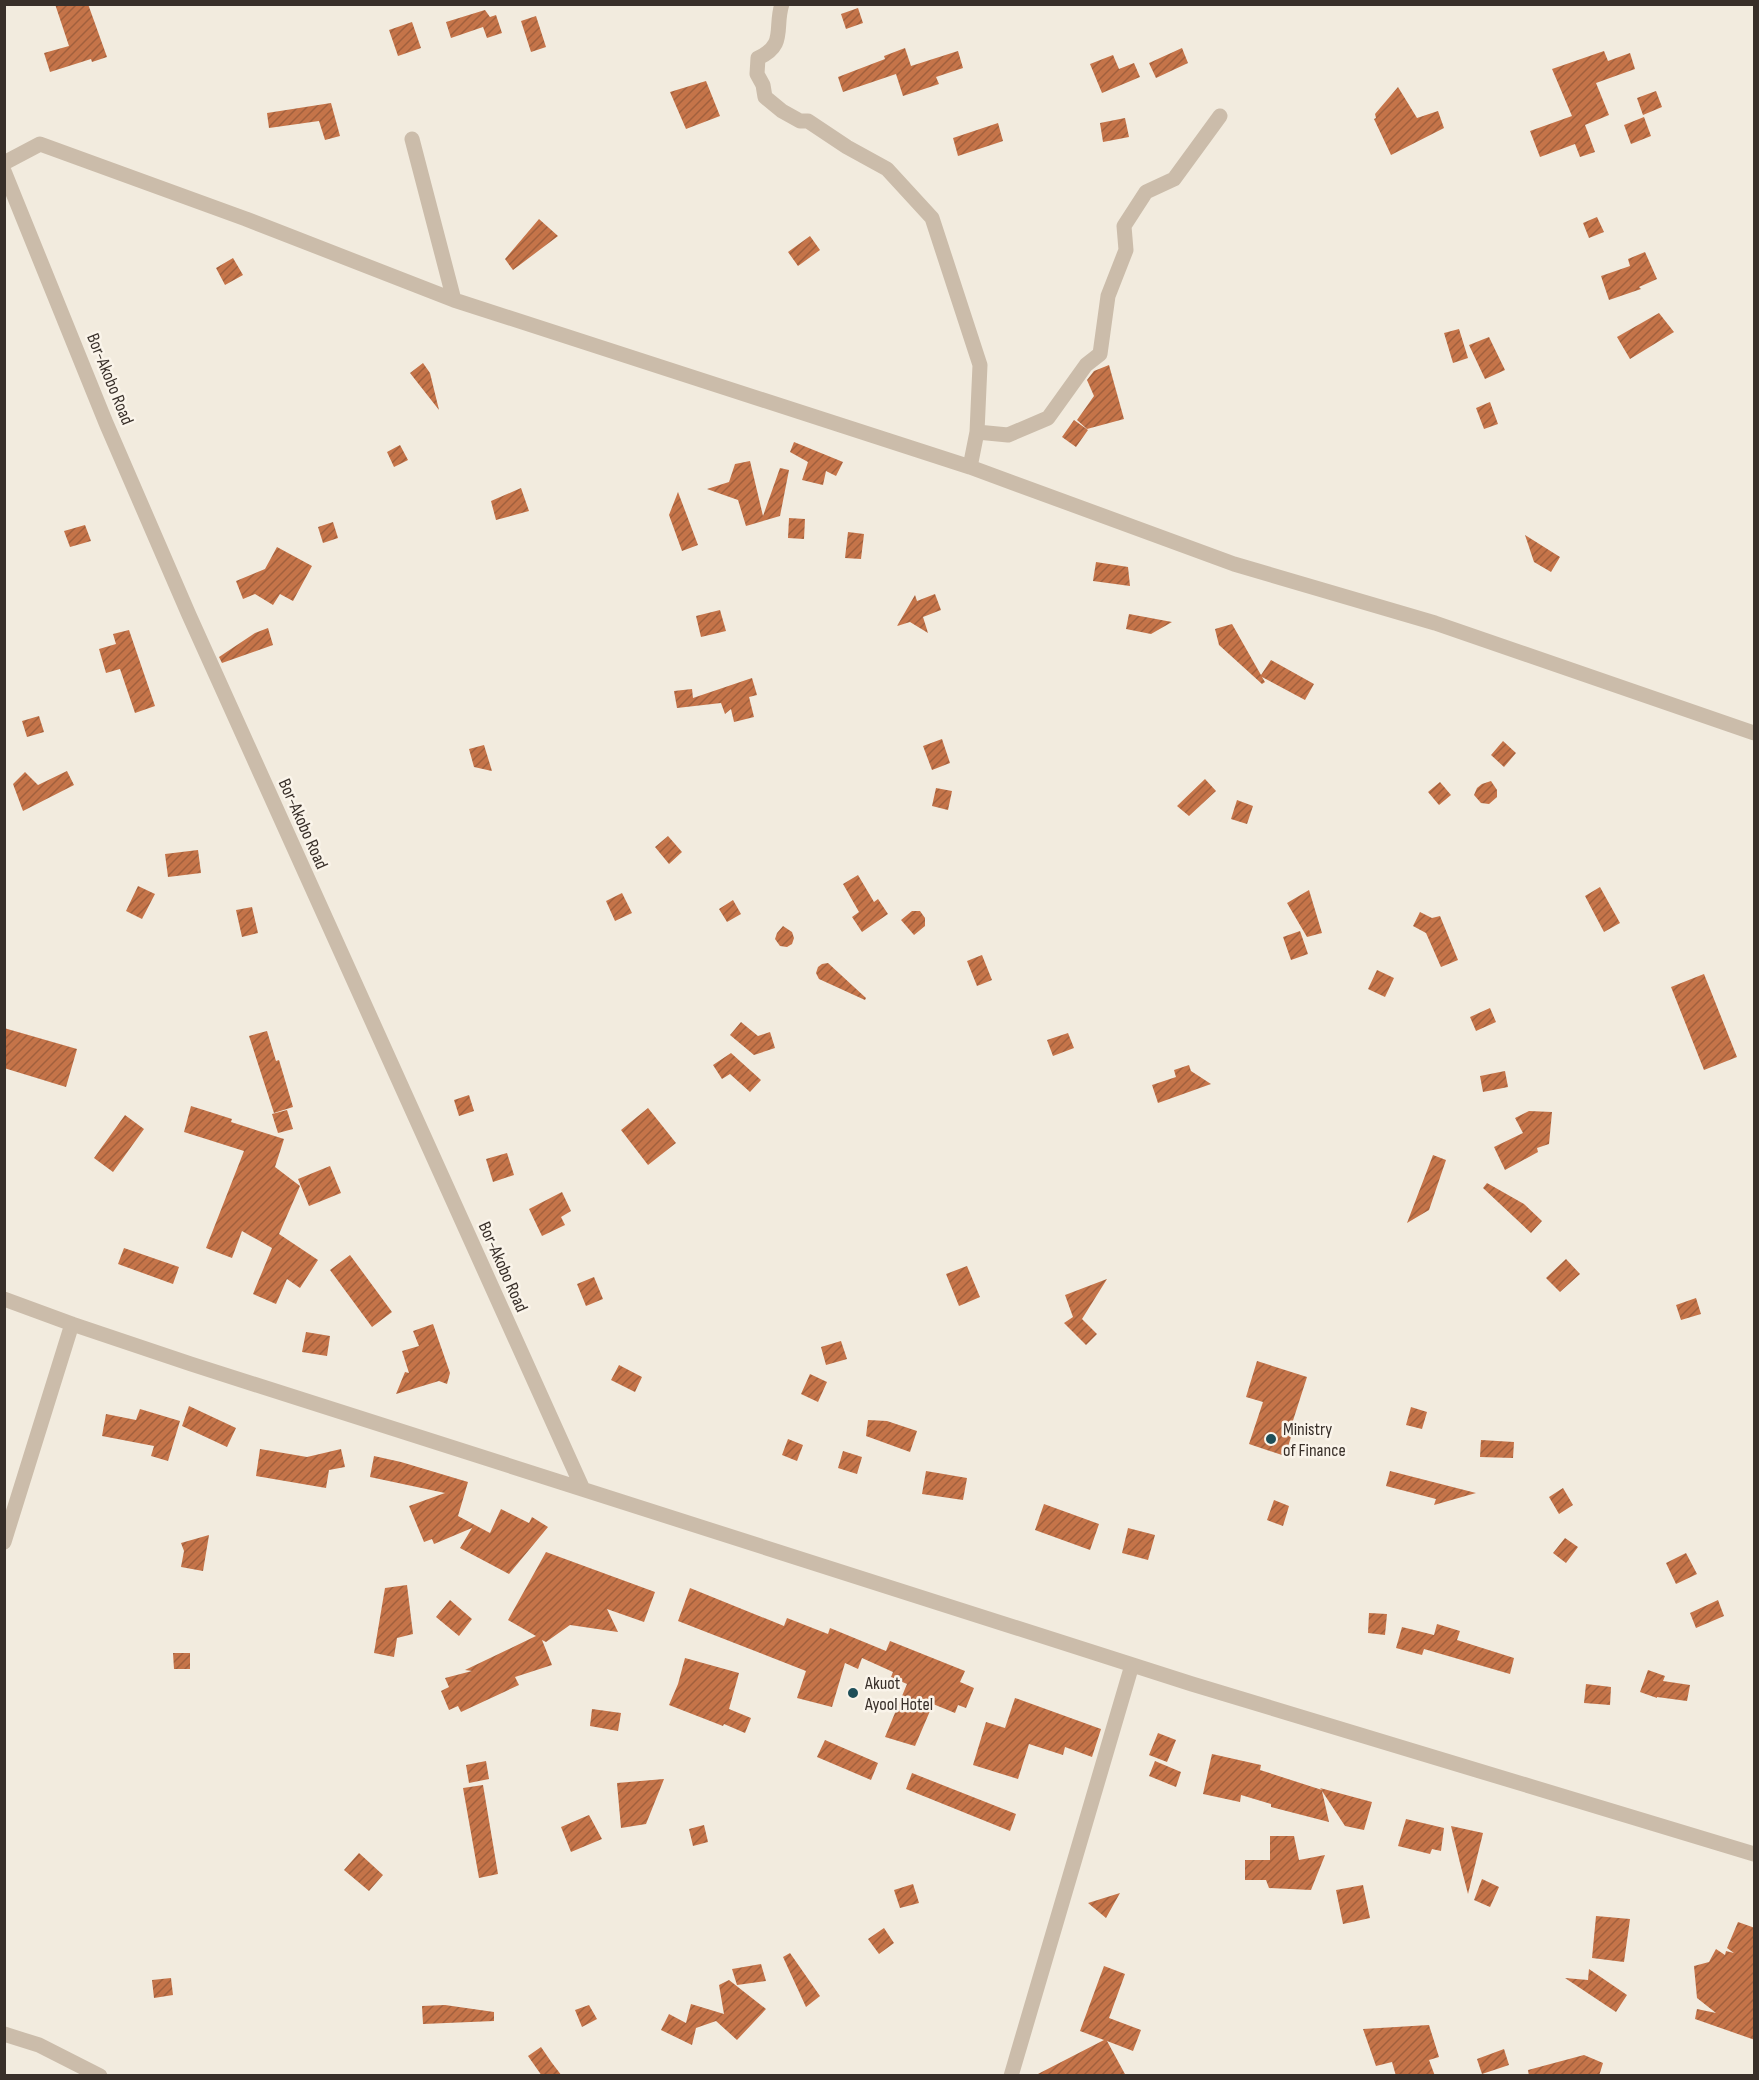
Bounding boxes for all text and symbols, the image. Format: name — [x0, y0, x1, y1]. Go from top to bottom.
street label: Bor-Akobo Road — [82, 330, 138, 428]
street label: Bor-Akobo Road — [274, 776, 332, 872]
street label: Bor-Akobo Road — [474, 1219, 532, 1315]
place label: Ministry of Finance — [1283, 1419, 1346, 1461]
marker: Ministry of Finance — [1264, 1432, 1278, 1446]
place label: Akuot Ayool Hotel — [864, 1673, 933, 1715]
marker: Akuot Ayool Hotel — [846, 1686, 860, 1700]

